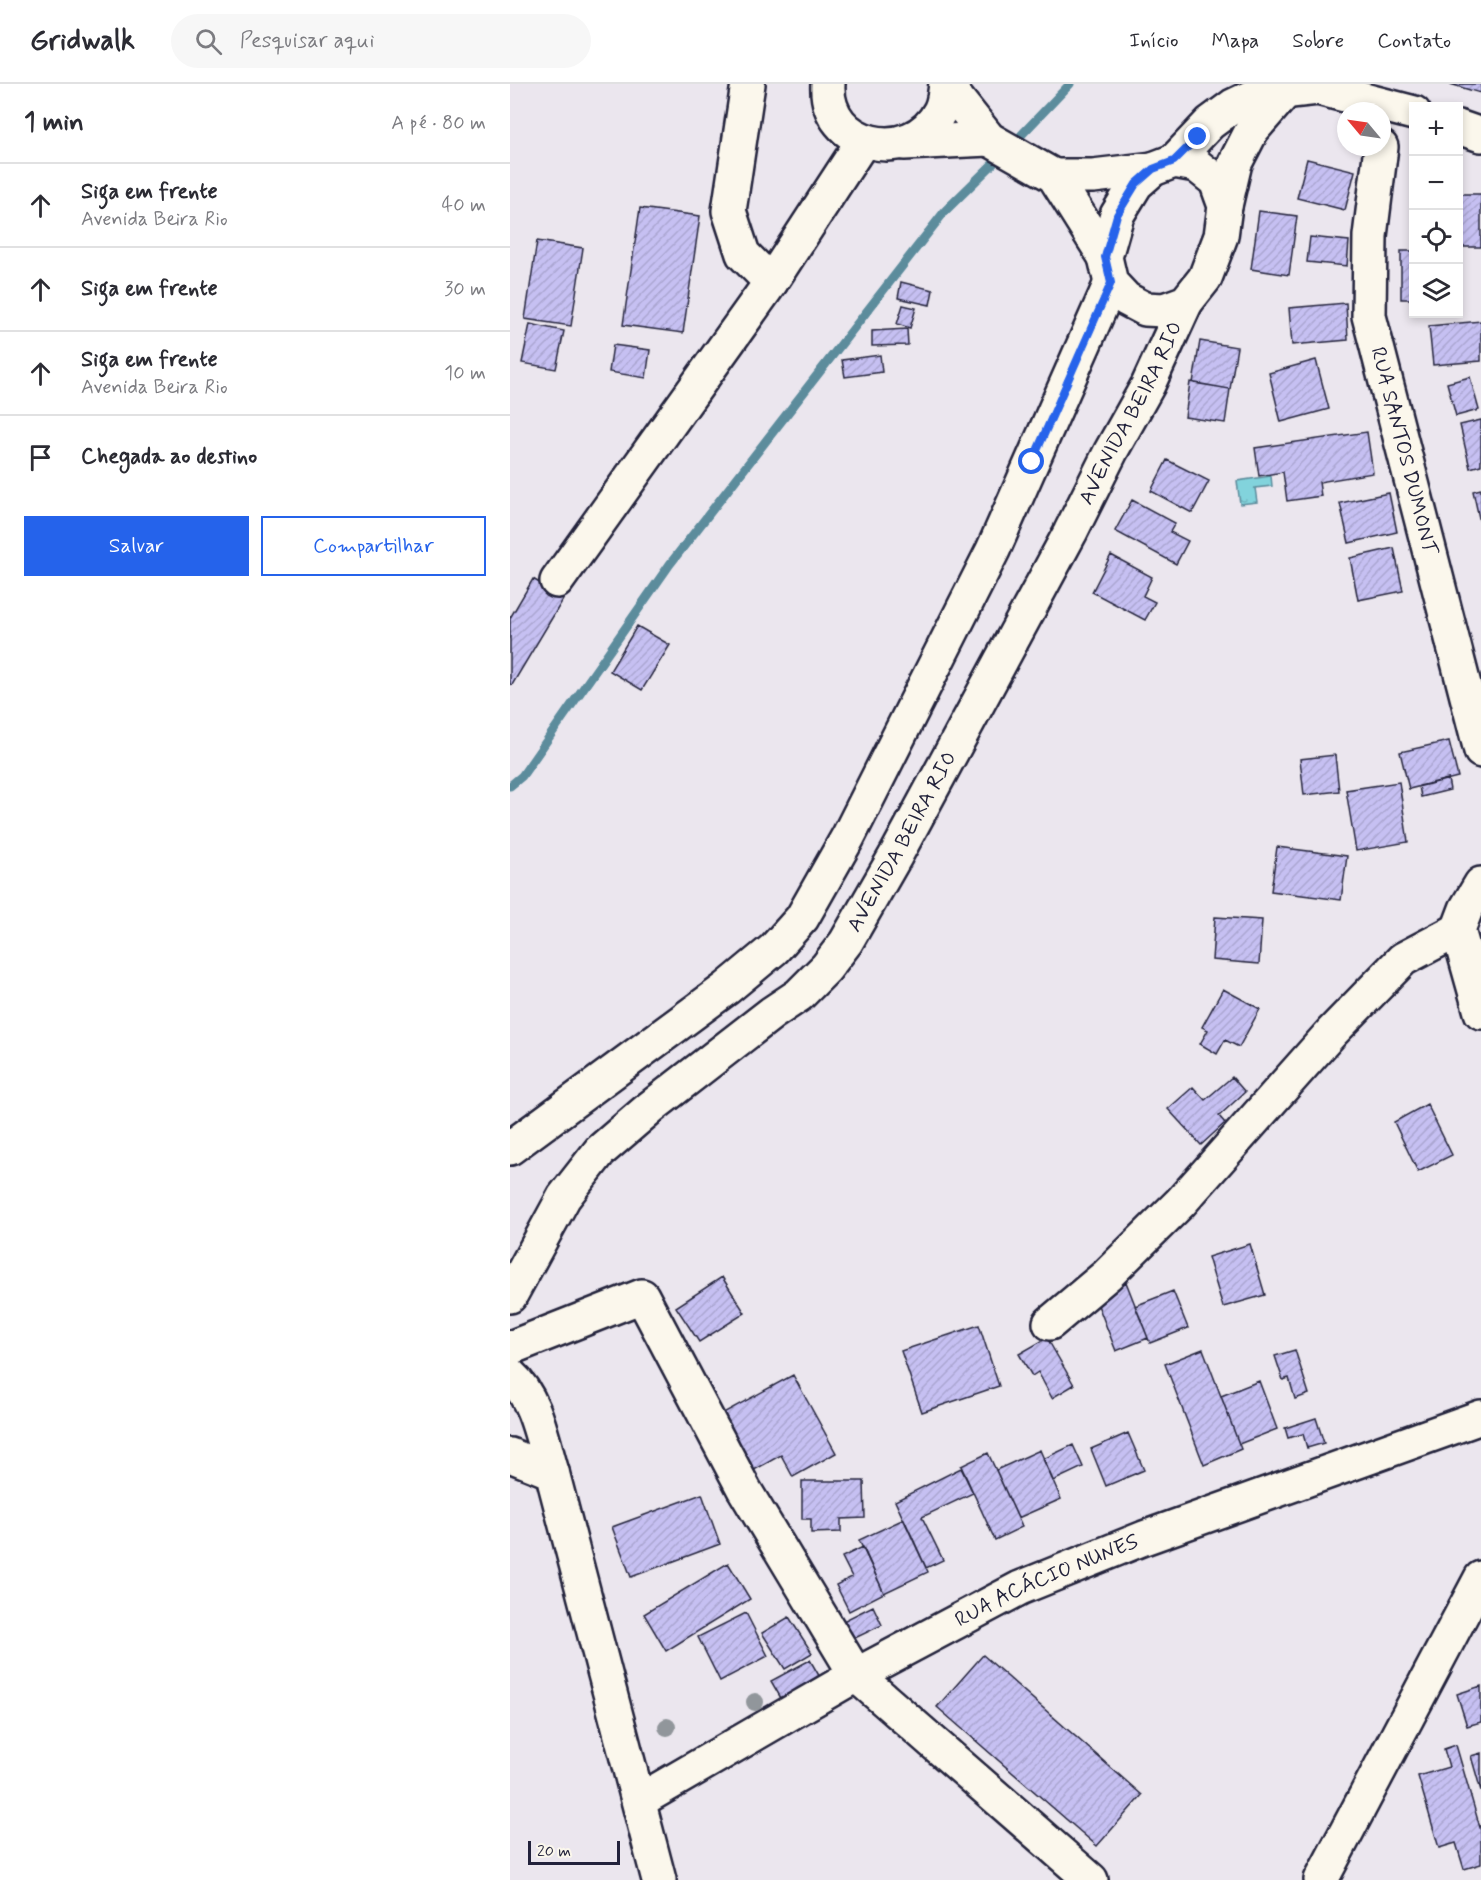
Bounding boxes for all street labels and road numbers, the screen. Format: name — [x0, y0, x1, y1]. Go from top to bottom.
street label: AVENIDA BEIRA RIO — [1072, 317, 1189, 510]
street label: RUA SANTOS DUMONT — [1364, 344, 1444, 558]
street label: AVENIDA BEIRA RIO — [841, 747, 963, 937]
street label: RUA ACÁCIO NUNES — [950, 1528, 1143, 1634]

